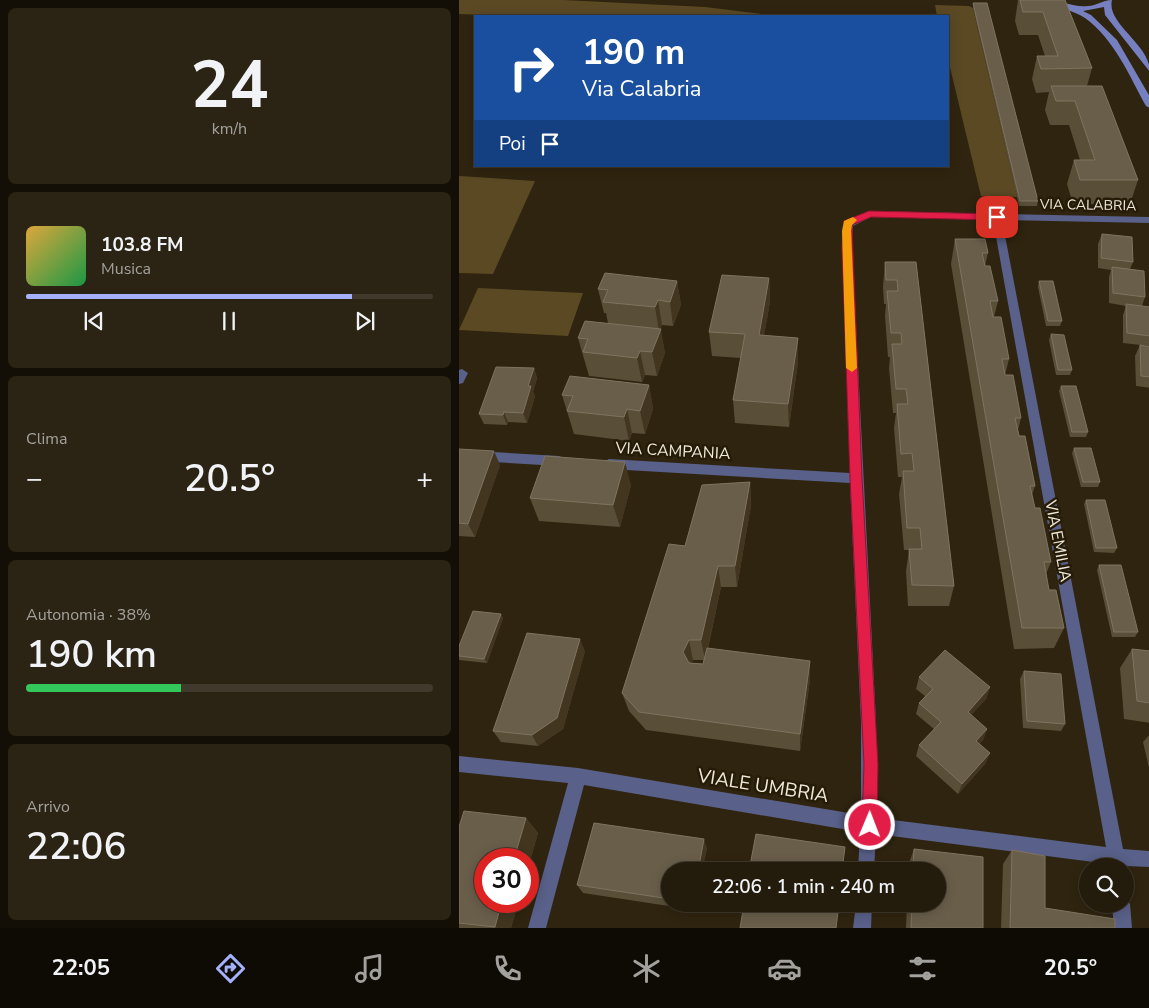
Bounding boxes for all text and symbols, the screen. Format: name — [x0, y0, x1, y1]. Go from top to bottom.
text: 190 m — [582, 29, 685, 76]
icon: right — [499, 35, 564, 100]
text: 24 — [190, 41, 269, 130]
text: Via Calabria — [582, 74, 701, 104]
text: km/h — [212, 118, 247, 140]
icon: arrive — [536, 130, 564, 158]
text: Poi — [499, 131, 526, 157]
street label: VIA CALABRIA — [1039, 195, 1136, 215]
pin — [976, 196, 1018, 238]
icon: arrive — [983, 203, 1011, 231]
text: 103.8 FM — [101, 232, 184, 258]
text: Musica — [101, 258, 151, 280]
icon: previous — [80, 307, 108, 335]
icon: pause — [215, 307, 243, 335]
icon: next — [351, 307, 379, 335]
text: Clima — [26, 428, 67, 450]
street label: VIA CAMPANIA — [614, 437, 731, 465]
text: 20.5° — [184, 453, 275, 504]
text: − — [26, 460, 43, 498]
text: + — [416, 460, 433, 498]
street label: VIA EMILIA — [1039, 497, 1077, 584]
text: Autonomia · 38% — [26, 604, 151, 626]
text: 190 km — [26, 629, 157, 680]
street label: VIALE UMBRIA — [695, 763, 831, 809]
text: Arrivo — [26, 796, 70, 818]
position arrow — [843, 798, 895, 850]
text: 22:06 — [26, 821, 126, 872]
speed limit sign: 30 — [474, 848, 539, 913]
map controls — [1079, 858, 1134, 913]
button: search — [1079, 858, 1134, 913]
text: 22:06 · 1 min · 240 m — [712, 874, 895, 900]
icon: directions — [213, 951, 248, 986]
icon: music — [352, 951, 387, 986]
icon: phone — [490, 951, 525, 986]
icon: climate — [629, 951, 664, 986]
icon: car — [767, 951, 802, 986]
icon: filters — [905, 951, 940, 986]
text: 22:05 — [52, 953, 110, 983]
text: 20.5° — [1044, 953, 1097, 983]

